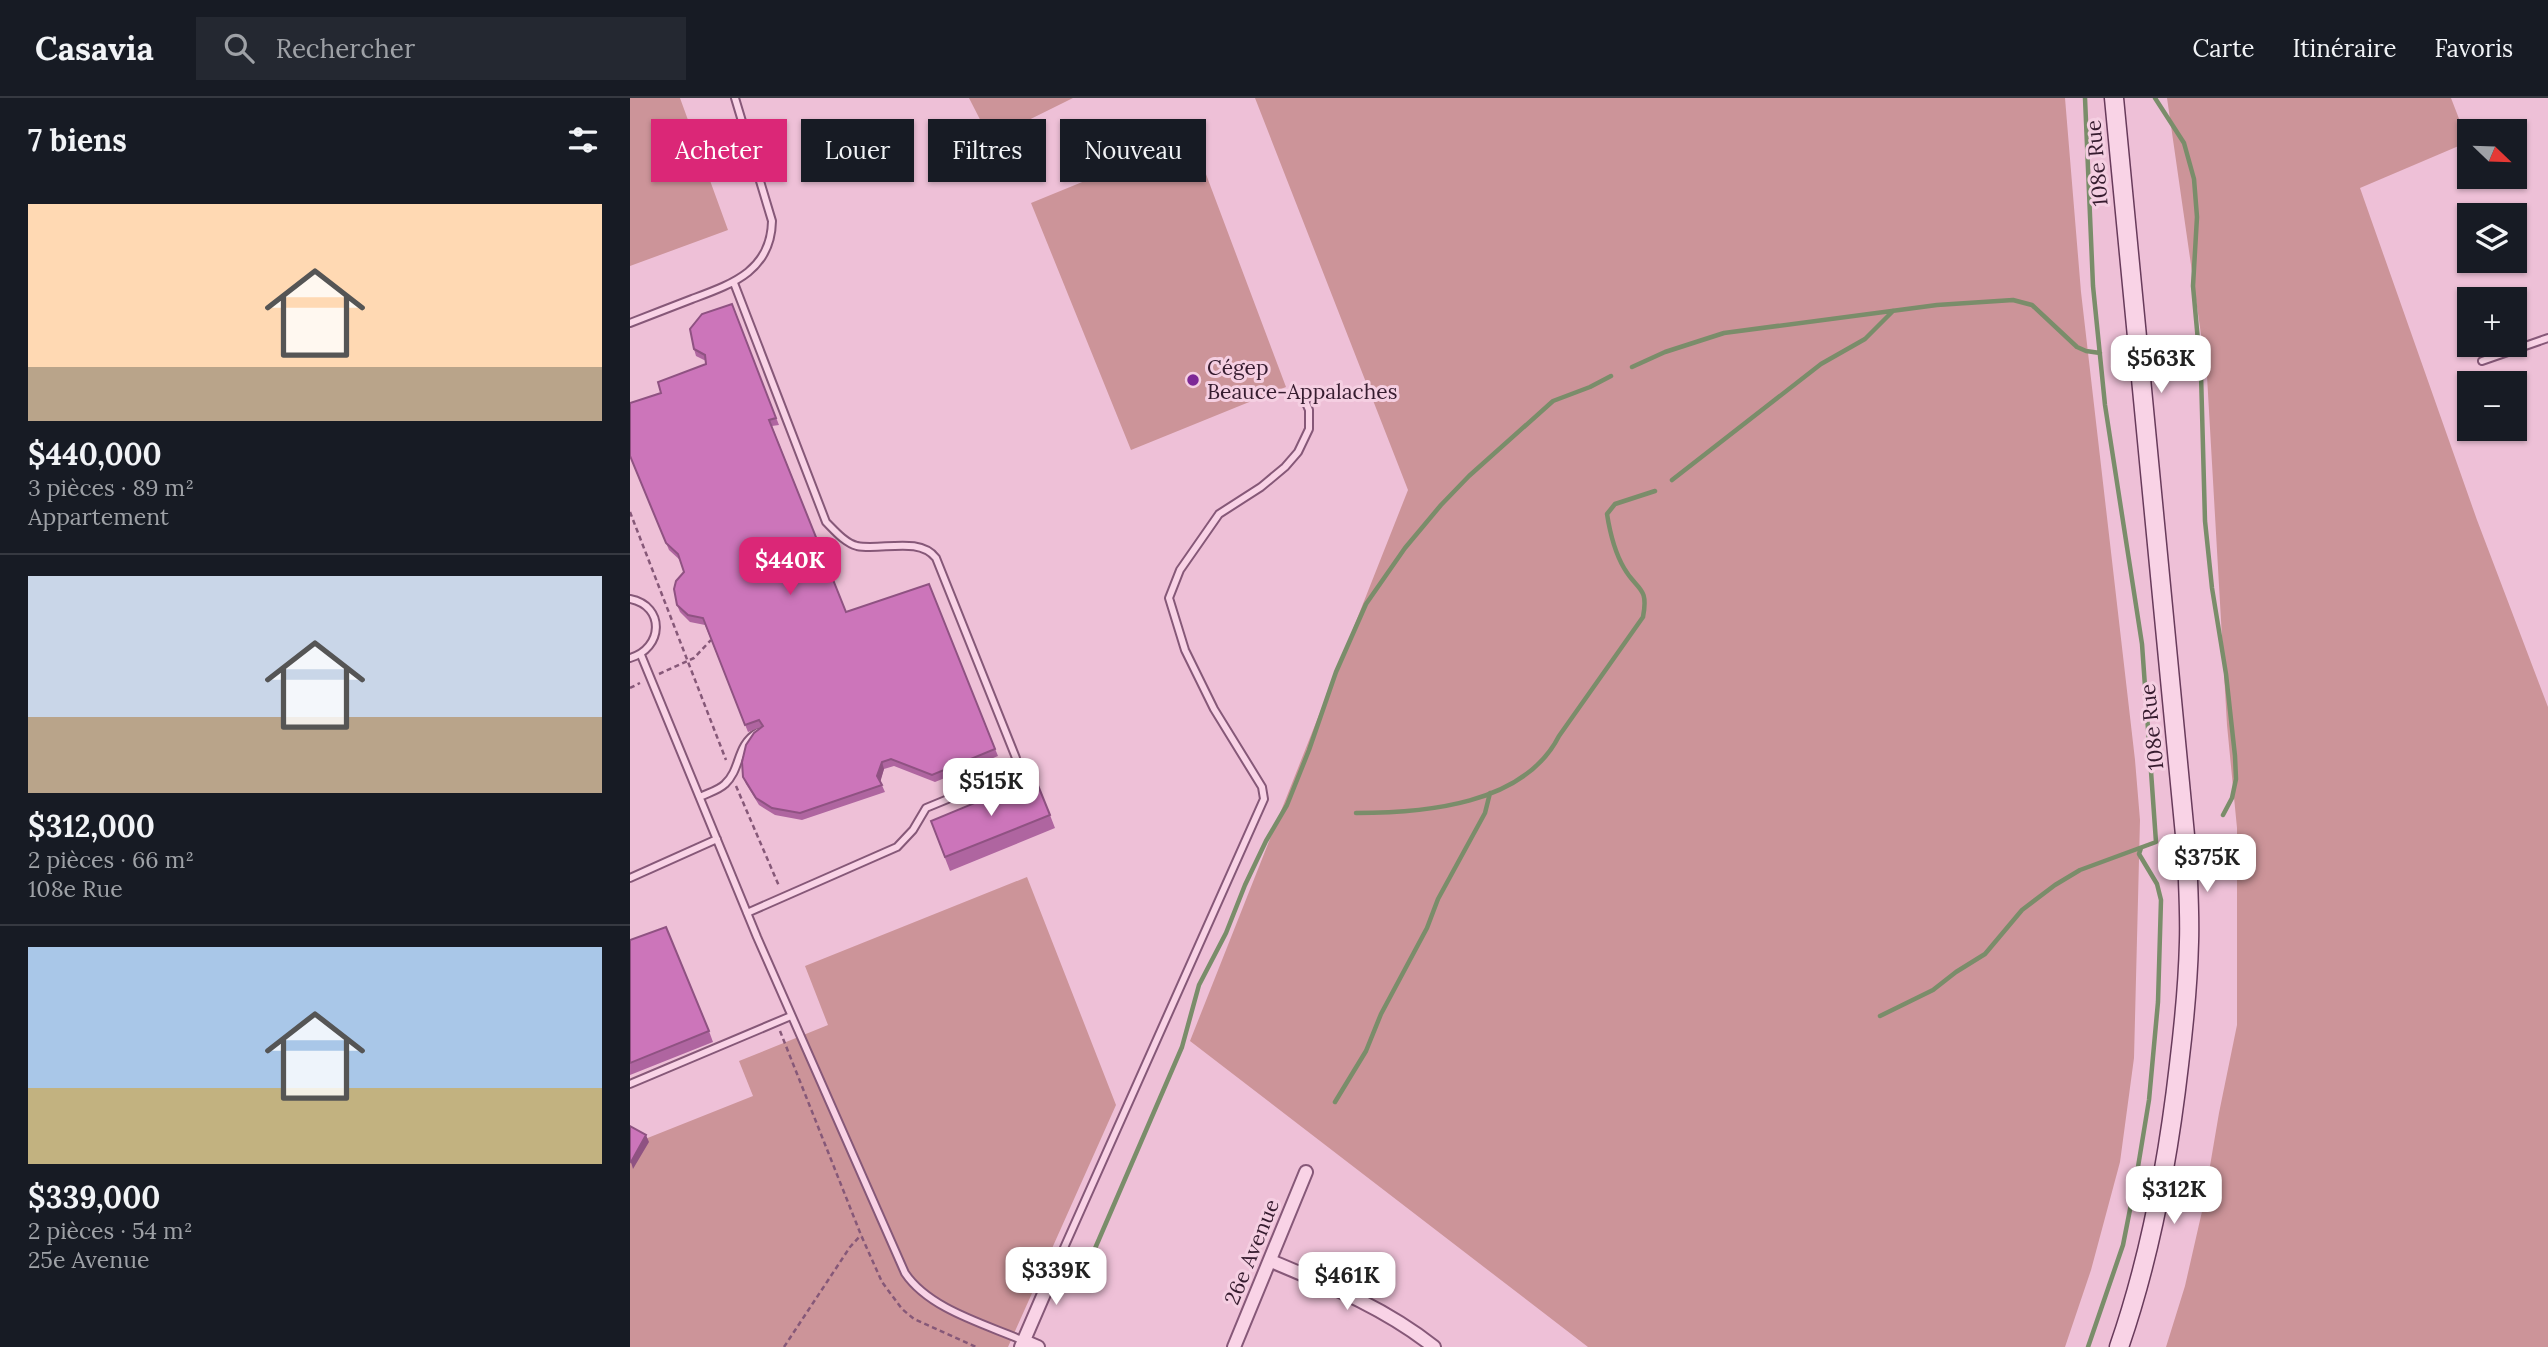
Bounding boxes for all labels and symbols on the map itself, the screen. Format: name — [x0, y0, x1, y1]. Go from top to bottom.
street label: 108e Rue — [2079, 119, 2114, 207]
north arrow — [2457, 119, 2527, 189]
pin: $563K — [2112, 336, 2210, 395]
place label: Cégep Beauce-Appalaches — [1207, 354, 1397, 405]
marker: Cégep Beauce-Appalaches — [1185, 372, 1201, 388]
pin: $440K — [741, 538, 839, 597]
street label: 108e Rue — [2134, 683, 2169, 771]
pin: $515K — [942, 758, 1040, 818]
pin: $375K — [2158, 834, 2256, 894]
pin: $312K — [2125, 1166, 2223, 1226]
street label: 26e Avenue — [1218, 1195, 1285, 1309]
pin: $339K — [1007, 1248, 1105, 1307]
pin: $461K — [1298, 1252, 1396, 1312]

